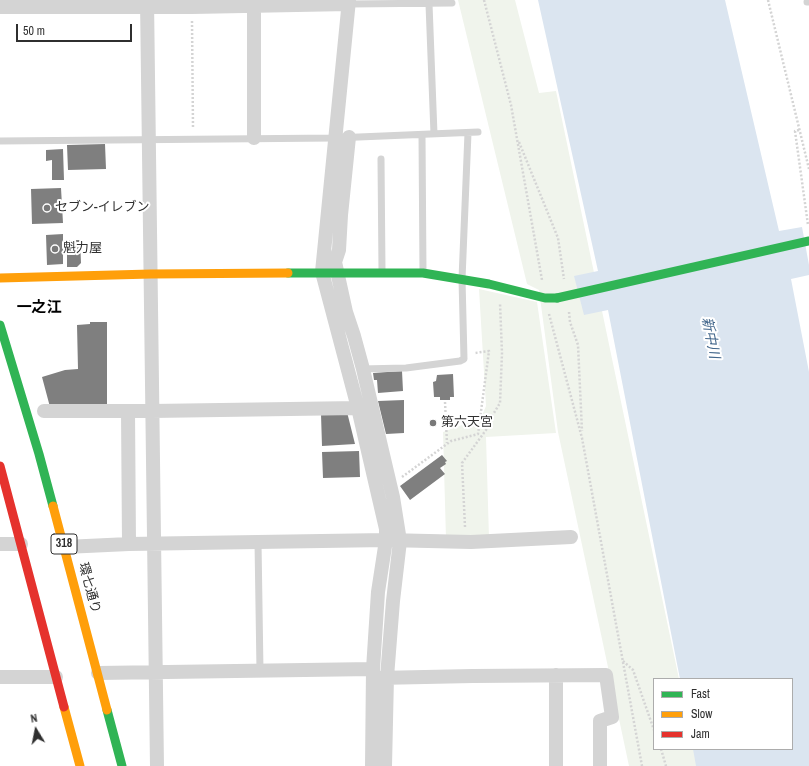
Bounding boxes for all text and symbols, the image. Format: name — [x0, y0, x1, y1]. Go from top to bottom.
scale bar — [18, 16, 134, 42]
text: 50 m — [23, 23, 45, 39]
place label: セブン-イレブン — [55, 200, 150, 216]
marker: セブン-イレブン — [42, 203, 52, 213]
place label: 魁力屋 — [63, 241, 102, 257]
marker: 魁力屋 — [50, 244, 60, 254]
district label: 一之江 — [17, 299, 61, 317]
water label: 新中川 — [698, 316, 722, 360]
place label: 第六天宮 — [441, 415, 493, 431]
marker: 第六天宮 — [428, 418, 438, 428]
road number: 318 — [51, 534, 77, 554]
street label: 環七通り — [75, 561, 103, 615]
legend — [653, 678, 793, 750]
text: Fast — [691, 686, 710, 702]
text: Slow — [691, 706, 712, 722]
north arrow — [16, 710, 56, 750]
text: N — [29, 711, 38, 726]
text: Jam — [691, 726, 710, 742]

